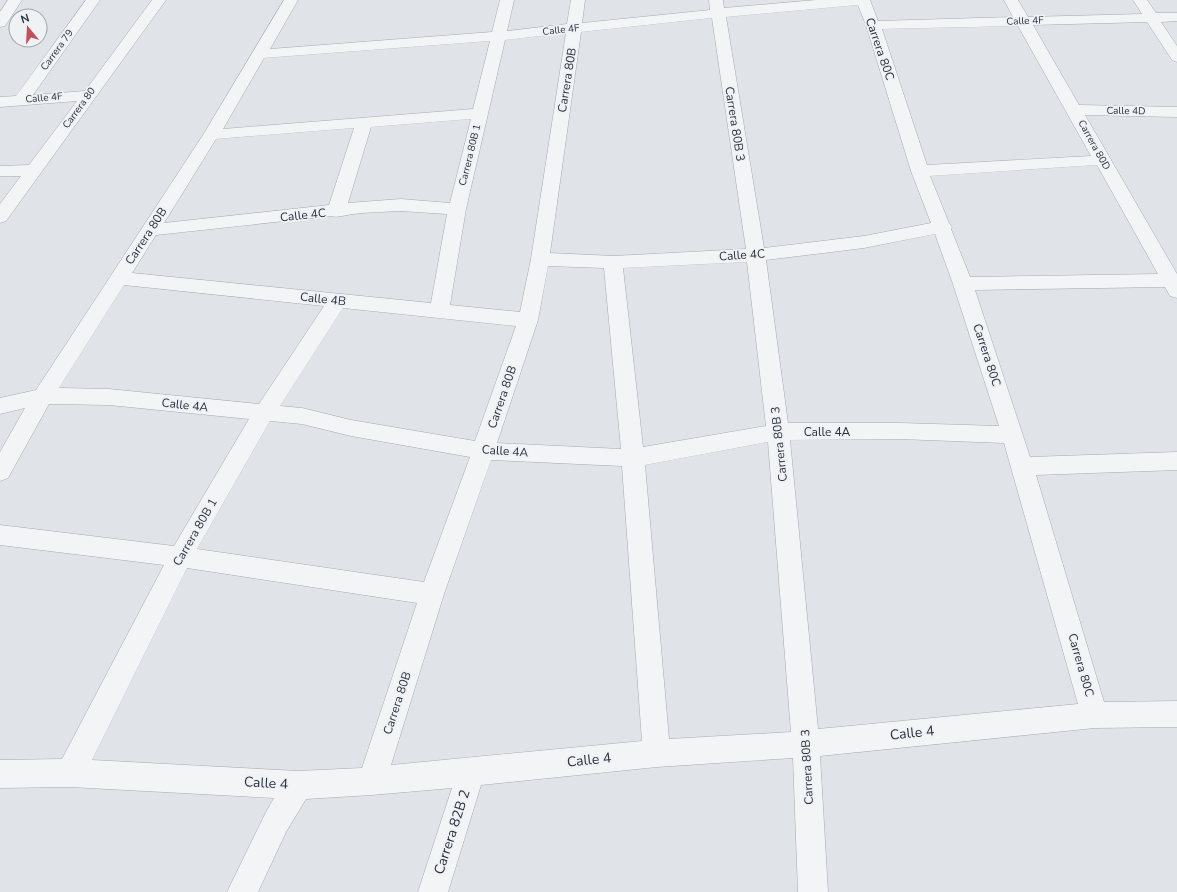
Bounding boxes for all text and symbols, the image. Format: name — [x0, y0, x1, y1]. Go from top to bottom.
north arrow — [8, 8, 48, 48]
text: N — [19, 11, 31, 27]
street label: Calle 4F — [1006, 13, 1044, 29]
street label: Carrera 80C — [862, 16, 898, 82]
street label: Calle 4F — [542, 21, 581, 39]
street label: Carrera 79 — [37, 27, 77, 73]
street label: Carrera 80B — [554, 46, 580, 114]
street label: Carrera 80 — [59, 85, 99, 131]
street label: Carrera 80B 3 — [721, 85, 749, 163]
street label: Calle 4F — [25, 89, 64, 107]
street label: Calle 4D — [1106, 104, 1146, 118]
street label: Carrera 80D — [1075, 118, 1113, 172]
street label: Carrera 80B 1 — [456, 123, 484, 187]
street label: Carrera 80B — [121, 204, 171, 268]
street label: Calle 4C — [279, 205, 327, 225]
street label: Calle 4C — [718, 245, 766, 265]
street label: Calle 4B — [299, 289, 347, 309]
street label: Carrera 80C — [969, 321, 1005, 389]
street label: Carrera 80B — [484, 364, 520, 430]
street label: Calle 4A — [161, 395, 209, 415]
street label: Carrera 80B 3 — [767, 406, 791, 482]
street label: Calle 4A — [804, 424, 851, 440]
street label: Calle 4A — [481, 441, 529, 461]
street label: Carrera 80B 1 — [169, 495, 221, 569]
street label: Carrera 80C — [1064, 631, 1098, 699]
street label: Carrera 80B — [379, 669, 415, 737]
street label: Calle 4 — [889, 721, 935, 745]
street label: Carrera 80B 3 — [797, 729, 817, 805]
street label: Calle 4 — [566, 748, 612, 772]
street label: Calle 4 — [243, 772, 289, 794]
street label: Carrera 82B 2 — [429, 787, 475, 877]

